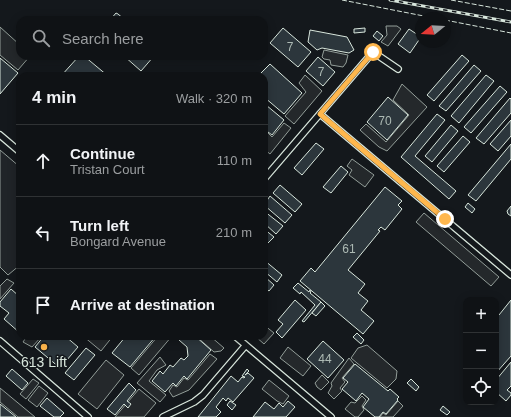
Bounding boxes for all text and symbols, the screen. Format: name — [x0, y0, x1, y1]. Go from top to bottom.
north arrow — [415, 12, 451, 48]
search box — [16, 16, 268, 60]
icon: search — [30, 27, 52, 49]
text: Search here — [62, 30, 144, 47]
house number: 7 — [287, 40, 294, 54]
route start — [364, 43, 382, 61]
house number: 7 — [318, 65, 325, 79]
text: 4 min — [32, 88, 76, 107]
text: Walk · 320 m — [176, 91, 252, 106]
house number: 70 — [378, 114, 392, 128]
text: Continue — [70, 145, 135, 162]
icon: ahead — [32, 150, 54, 172]
text: 110 m — [217, 153, 252, 168]
text: Tristan Court — [70, 162, 145, 177]
route end — [436, 210, 454, 228]
text: Turn left — [70, 217, 129, 234]
icon: left — [32, 222, 54, 244]
text: 210 m — [216, 225, 252, 240]
text: Bongard Avenue — [70, 234, 166, 249]
house number: 61 — [342, 242, 356, 256]
icon: arrive — [32, 294, 54, 316]
text: Arrive at destination — [70, 296, 215, 313]
map controls — [463, 297, 499, 405]
button: + — [463, 297, 499, 333]
button: − — [463, 333, 499, 369]
marker: 613 Lift — [39, 342, 49, 352]
house number: 44 — [318, 352, 332, 366]
place label: 613 Lift — [21, 354, 67, 370]
button: locate — [463, 369, 499, 405]

